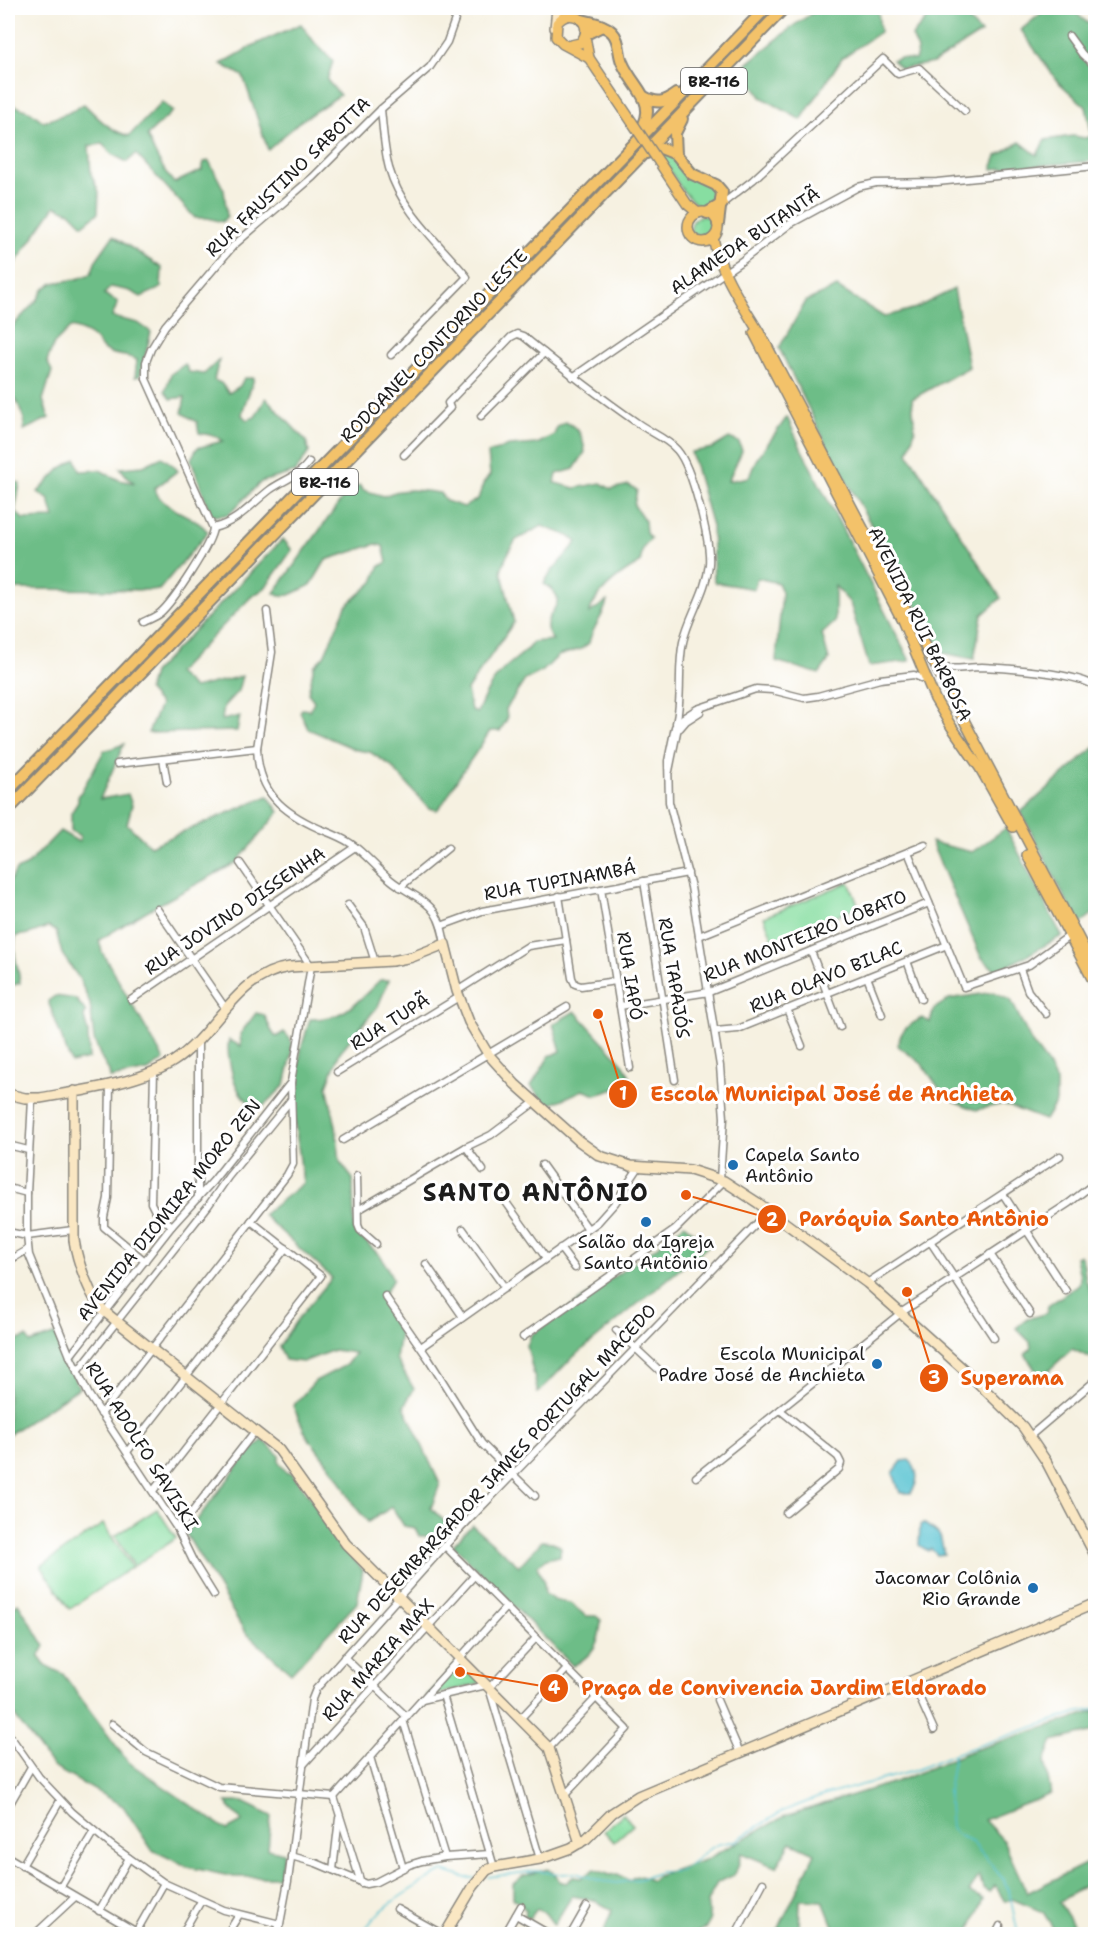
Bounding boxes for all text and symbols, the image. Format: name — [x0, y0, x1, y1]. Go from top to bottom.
road number: BR-116 — [681, 68, 747, 94]
street label: RUA FAUSTINO SABOTTA — [200, 92, 376, 262]
street label: ALAMEDA BUTANTÃ — [665, 182, 825, 300]
street label: RODOANEL CONTORNO LESTE — [335, 244, 533, 448]
road number: BR-116 — [292, 469, 358, 495]
street label: AVENIDA RUI BARBOSA — [863, 523, 977, 725]
street label: RUA JOVINO DISSENHA — [140, 841, 330, 981]
street label: RUA TUPINAMBÁ — [482, 856, 638, 906]
street label: RUA MONTEIRO LOBATO — [700, 884, 910, 988]
street label: RUA TAPAJÓS — [653, 916, 695, 1040]
street label: RUA IAPÓ — [611, 930, 649, 1022]
street label: RUA OLAVO BILAC — [746, 935, 906, 1019]
street label: RUA TUPÃ — [346, 988, 434, 1056]
callout: Escola Municipal José de Anchieta — [608, 1075, 1025, 1113]
text: Escola Municipal José de Anchieta — [650, 1081, 1014, 1107]
text: 1 — [619, 1082, 627, 1106]
street label: AVENIDA DIOMIRA MORO ZEN — [72, 1094, 266, 1326]
place label: Capela Santo Antônio — [745, 1143, 860, 1188]
marker: Capela Santo Antônio — [726, 1158, 740, 1172]
district label: SANTO ANTÔNIO — [423, 1176, 649, 1209]
callout: Paróquia Santo Antônio — [757, 1200, 1062, 1238]
text: Paróquia Santo Antônio — [799, 1206, 1049, 1232]
text: 2 — [766, 1208, 779, 1232]
marker: Salão da Igreja Santo Antônio — [639, 1215, 653, 1229]
place label: Salão da Igreja Santo Antônio — [578, 1230, 714, 1275]
street label: RUA DESEMBARGADOR JAMES PORTUGAL MACEDO — [332, 1299, 662, 1649]
place label: Escola Municipal Padre José de Anchieta — [659, 1342, 866, 1387]
street label: RUA ADOLFO SAVISKI — [80, 1357, 204, 1535]
marker: Escola Municipal Padre José de Anchieta — [870, 1357, 884, 1371]
callout: Superama — [919, 1359, 1076, 1397]
text: Superama — [960, 1365, 1064, 1391]
text: 3 — [928, 1366, 940, 1390]
place label: Jacomar Colônia Rio Grande — [874, 1566, 1021, 1611]
marker: Jacomar Colônia Rio Grande — [1026, 1581, 1040, 1595]
street label: RUA MARIA MAX — [317, 1594, 439, 1726]
callout: Praça de Convivencia Jardim Eldorado — [539, 1669, 999, 1707]
text: Praça de Convivencia Jardim Eldorado — [581, 1675, 987, 1701]
text: 4 — [548, 1676, 561, 1700]

